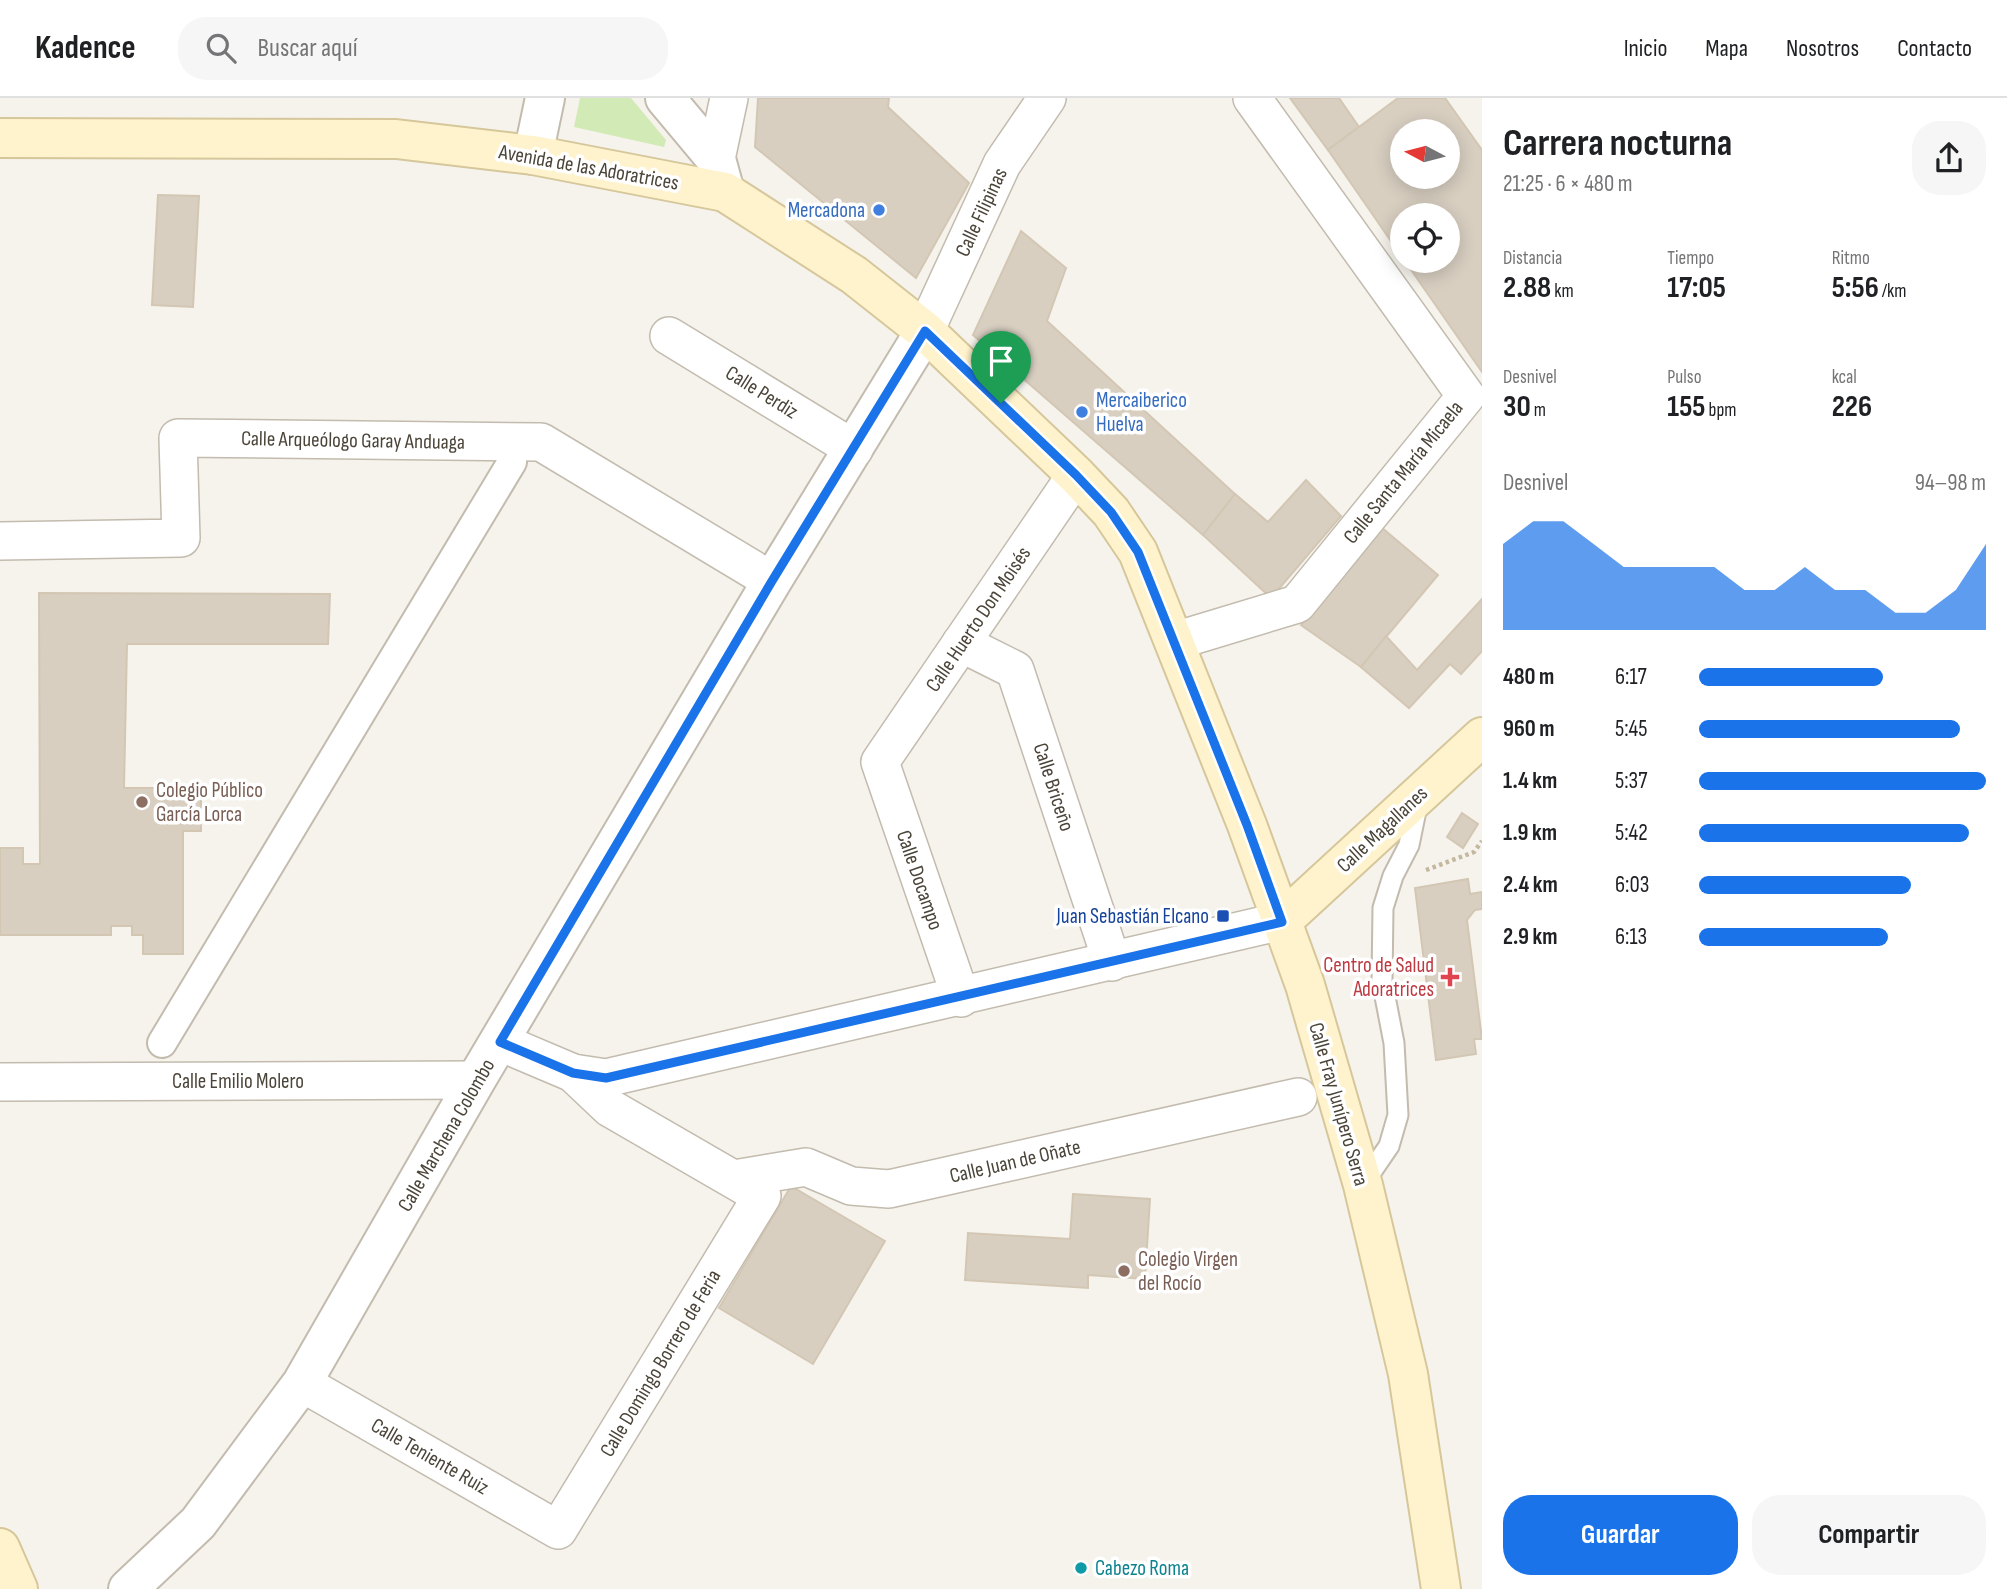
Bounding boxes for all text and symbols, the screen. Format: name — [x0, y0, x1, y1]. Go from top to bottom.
search box — [178, 17, 668, 80]
text: Kadence — [35, 28, 136, 68]
icon: search — [202, 29, 240, 67]
text: Buscar aquí — [258, 33, 357, 64]
text: Inicio — [1624, 34, 1667, 63]
text: Mapa — [1705, 34, 1748, 63]
text: Nosotros — [1786, 34, 1859, 63]
text: Contacto — [1897, 34, 1972, 63]
north arrow — [1390, 119, 1460, 189]
map controls — [1390, 119, 1460, 273]
text: Carrera nocturna — [1503, 121, 1732, 166]
button: share — [1912, 121, 1986, 195]
street label: Avenida de las Adoratrices — [496, 139, 681, 196]
street label: Calle Filipinas — [950, 164, 1013, 261]
text: 21:25 · 6 × 480 m — [1503, 170, 1633, 198]
place label: Mercadona — [788, 198, 865, 223]
marker: Mercadona — [871, 202, 887, 218]
button: locate — [1390, 203, 1460, 273]
text: Distancia — [1503, 247, 1562, 270]
text: Tiempo — [1667, 247, 1714, 270]
text: Ritmo — [1832, 247, 1870, 270]
text: 2.88 — [1503, 270, 1551, 306]
text: 17:05 — [1667, 270, 1726, 306]
text: 5:56 — [1832, 270, 1879, 306]
text: km — [1551, 280, 1574, 303]
text: /km — [1879, 280, 1907, 303]
pin — [971, 331, 1031, 403]
icon: arrive — [982, 342, 1020, 380]
street label: Calle Perdiz — [721, 360, 803, 425]
text: Desnivel — [1503, 366, 1557, 389]
text: Pulso — [1667, 366, 1702, 389]
text: kcal — [1832, 366, 1857, 389]
place label: Mercaiberico Huelva — [1096, 388, 1187, 437]
text: 30 — [1503, 389, 1531, 425]
text: 155 — [1667, 389, 1706, 425]
text: 226 — [1832, 389, 1872, 425]
street label: Calle Santa María Micaela — [1338, 396, 1469, 549]
text: m — [1531, 399, 1546, 422]
text: bpm — [1706, 399, 1736, 422]
marker: Mercaiberico Huelva — [1074, 404, 1090, 420]
street label: Calle Arqueólogo Garay Anduaga — [241, 426, 465, 455]
text: Desnivel — [1503, 469, 1568, 497]
text: 94–98 m — [1915, 469, 1986, 497]
street label: Calle Huerto Don Moisés — [921, 542, 1036, 697]
text: 480 m — [1503, 663, 1554, 691]
text: 6:17 — [1615, 663, 1647, 691]
text: 960 m — [1503, 715, 1555, 743]
text: 5:45 — [1615, 715, 1647, 743]
street label: Calle Briceño — [1028, 740, 1080, 834]
text: 1.4 km — [1503, 767, 1557, 795]
text: 5:37 — [1615, 767, 1647, 795]
place label: Colegio Público García Lorca — [156, 778, 263, 827]
street label: Calle Magallanes — [1332, 781, 1433, 878]
marker: Colegio Público García Lorca — [134, 794, 150, 810]
text: 1.9 km — [1503, 819, 1557, 847]
text: 5:42 — [1615, 819, 1648, 847]
street label: Calle Docampo — [891, 827, 948, 933]
text: 2.4 km — [1503, 871, 1558, 899]
text: 6:03 — [1615, 871, 1649, 899]
place label: Juan Sebastián Elcano — [1056, 904, 1209, 929]
marker: Juan Sebastián Elcano — [1215, 908, 1231, 924]
text: 2.9 km — [1503, 923, 1557, 951]
text: 6:13 — [1615, 923, 1647, 951]
place label: Centro de Salud Adoratrices — [1323, 953, 1434, 1002]
marker: Centro de Salud Adoratrices — [1440, 967, 1460, 987]
street label: Calle Fray Junípero Serra — [1303, 1020, 1374, 1189]
street label: Calle Marchena Colombo — [393, 1054, 500, 1216]
street label: Calle Emilio Molero — [172, 1069, 304, 1094]
street label: Calle Juan de Oñate — [947, 1134, 1083, 1189]
place label: Colegio Virgen del Rocío — [1138, 1247, 1238, 1296]
marker: Colegio Virgen del Rocío — [1116, 1263, 1132, 1279]
street label: Calle Domingo Borrero de Feria — [595, 1265, 726, 1461]
street label: Calle Teniente Ruiz — [367, 1413, 493, 1500]
button: Guardar — [1503, 1495, 1738, 1575]
button: Compartir — [1752, 1495, 1986, 1575]
place label: Cabezo Roma — [1095, 1556, 1189, 1581]
marker: Cabezo Roma — [1073, 1560, 1089, 1576]

